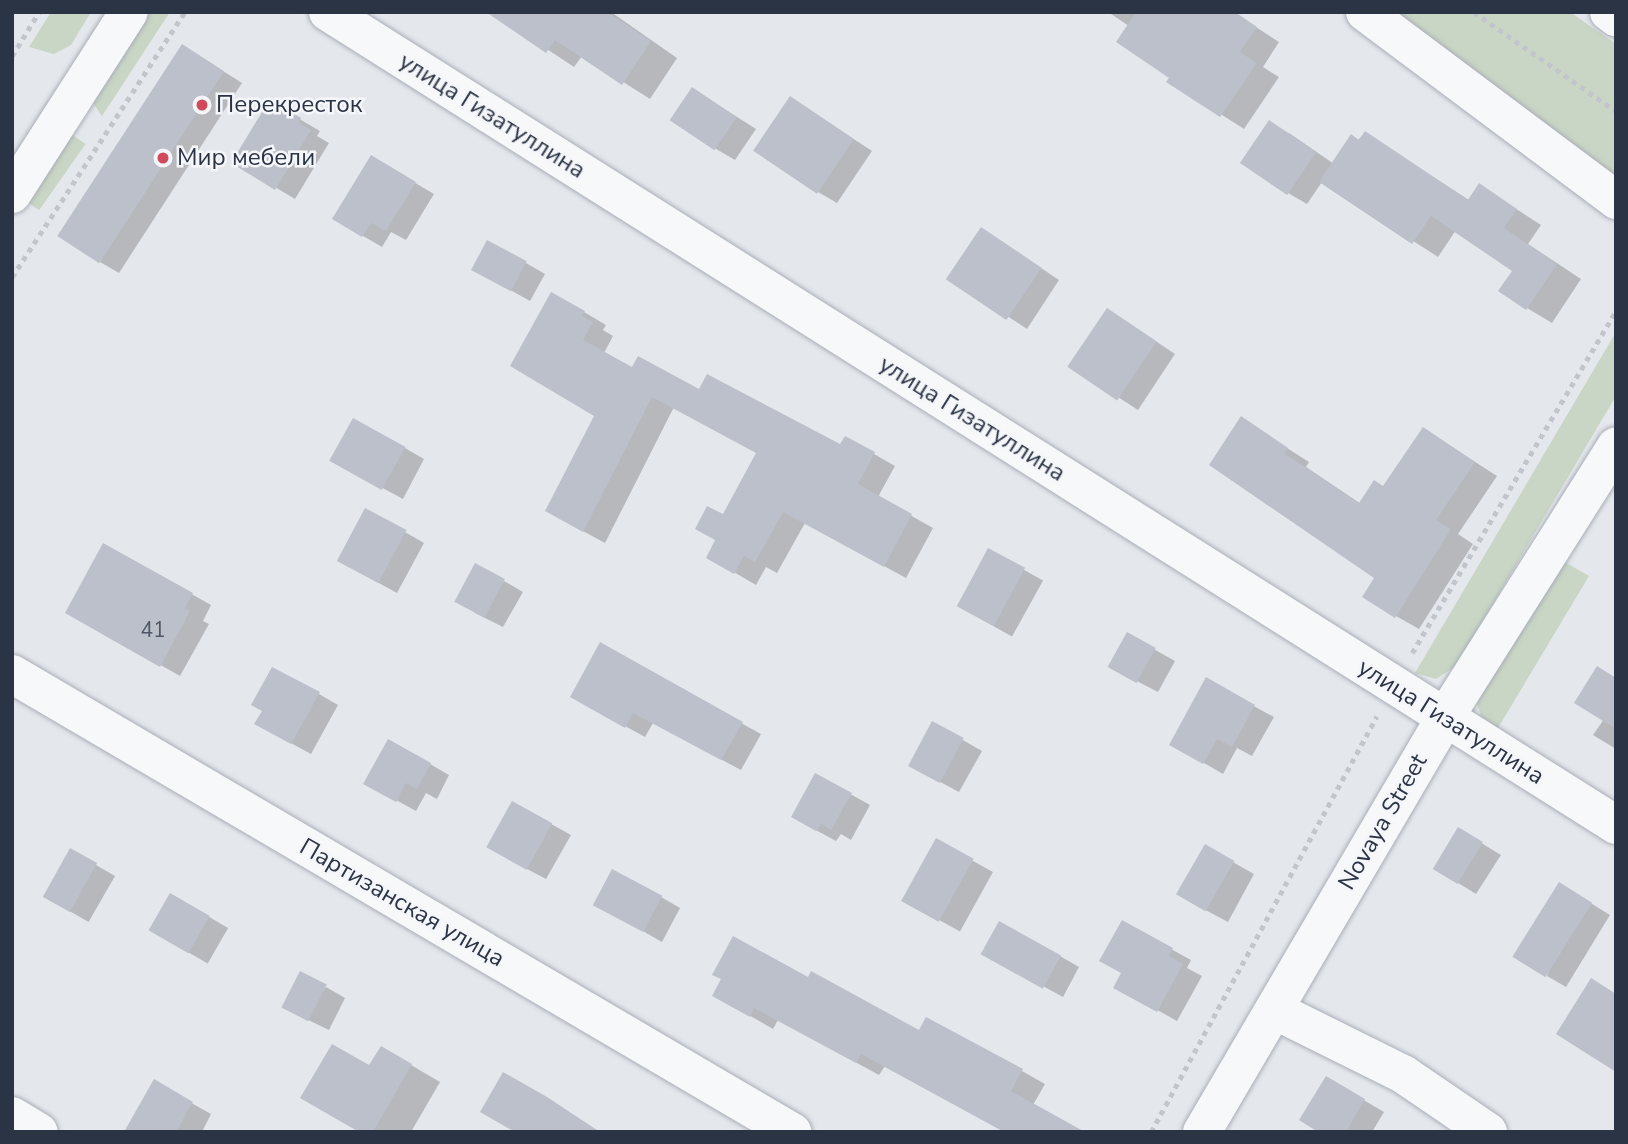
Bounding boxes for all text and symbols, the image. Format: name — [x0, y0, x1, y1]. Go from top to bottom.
street label: улица Гизатуллина — [394, 47, 590, 185]
place label: Перекресток — [216, 91, 362, 119]
marker: Перекресток — [194, 97, 210, 113]
place label: Мир мебели — [177, 144, 315, 172]
marker: Мир мебели — [155, 150, 171, 166]
street label: улица Гизатуллина — [874, 350, 1070, 488]
house number: 41 — [140, 617, 166, 643]
street label: улица Гизатуллина — [1353, 653, 1549, 791]
street label: Novaya Street — [1333, 749, 1433, 895]
street label: Партизанская улица — [294, 833, 510, 973]

